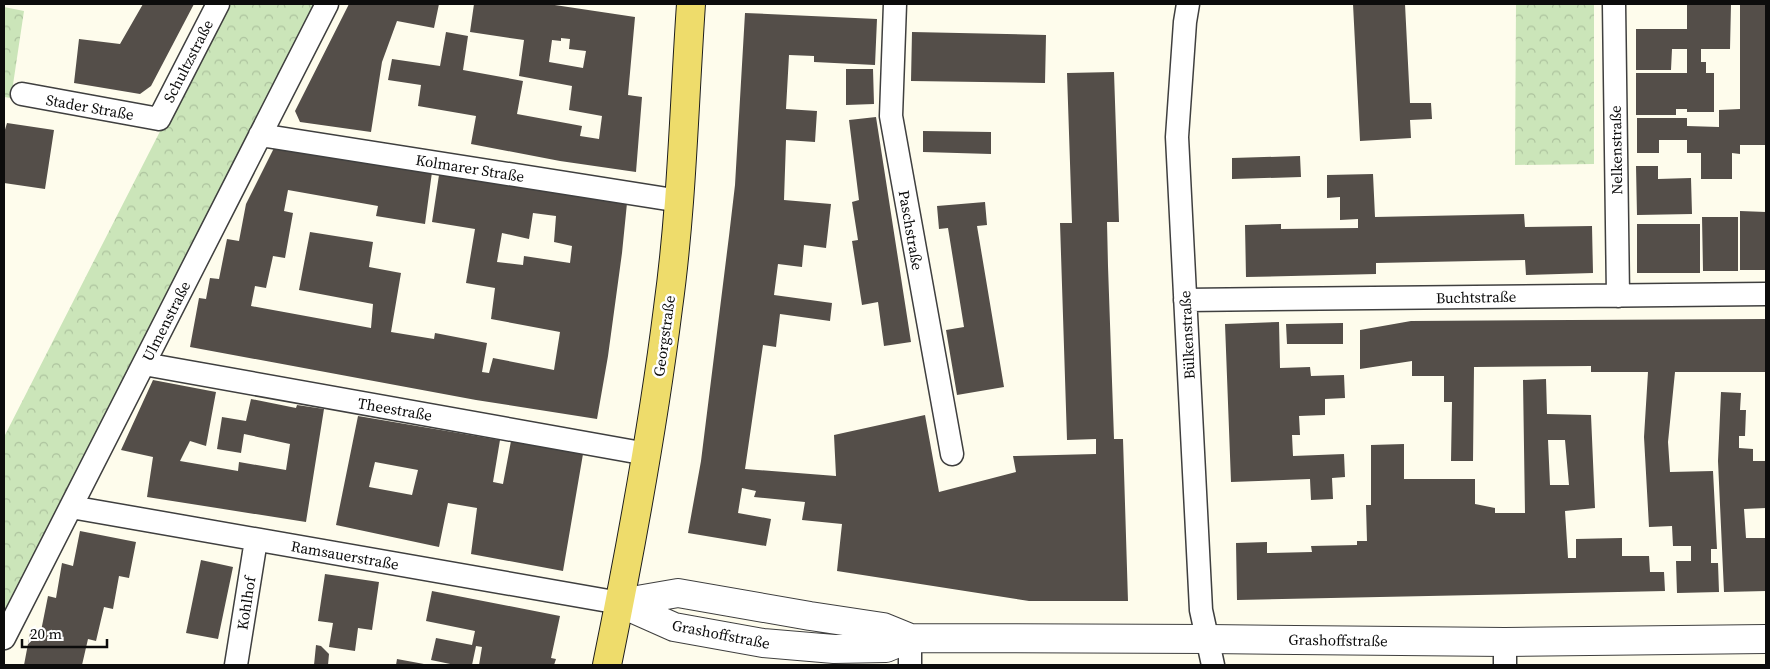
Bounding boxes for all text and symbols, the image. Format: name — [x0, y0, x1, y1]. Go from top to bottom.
street label: Schultzstraße — [158, 16, 218, 106]
street label: Stader Straße — [44, 89, 136, 125]
street label: Nelkenstraße — [1605, 105, 1627, 195]
street label: Kolmarer Straße — [414, 149, 526, 187]
street label: Paschstraße — [894, 188, 928, 272]
street label: Ulmenstraße — [137, 277, 195, 365]
street label: Buchtstraße — [1436, 286, 1517, 308]
street label: Bülkenstraße — [1174, 290, 1200, 380]
street label: Georgstraße — [648, 294, 680, 378]
street label: Theestraße — [356, 392, 434, 426]
street label: Ramsauerstraße — [289, 535, 401, 575]
street label: Kohlhof — [231, 573, 261, 631]
street label: Grashoffstraße — [670, 614, 772, 654]
scale bar — [22, 616, 108, 648]
text: 20 m — [30, 623, 62, 644]
street label: Grashoffstraße — [1288, 629, 1388, 651]

